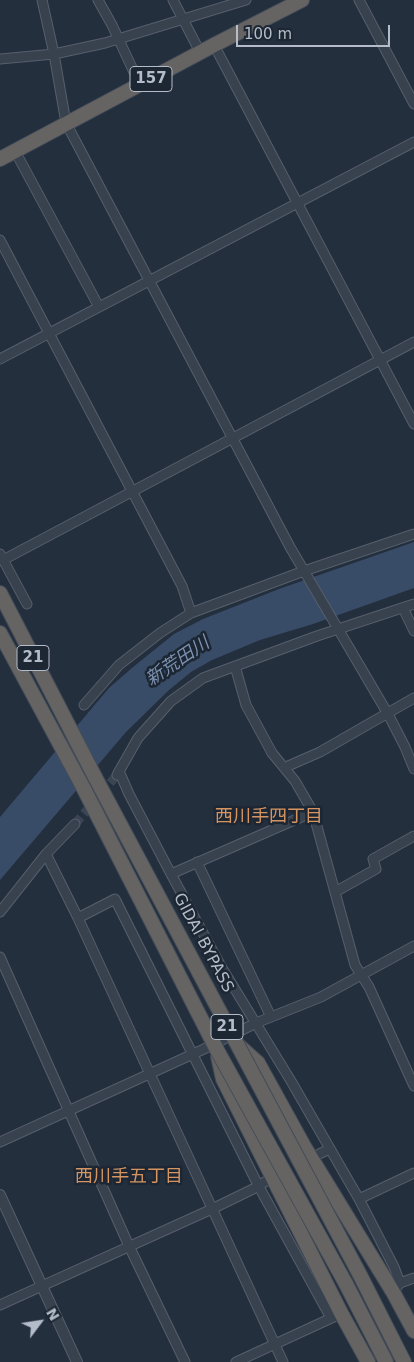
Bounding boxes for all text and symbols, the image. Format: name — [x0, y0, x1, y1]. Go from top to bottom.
scale bar — [239, 15, 393, 47]
text: 100 m — [244, 25, 292, 43]
road number: 157 — [130, 66, 172, 92]
water label: 新荒田川 — [142, 633, 214, 691]
road number: 21 — [17, 646, 49, 670]
district label: 西川手四丁目 — [215, 806, 323, 828]
street label: GIDAI BYPASS — [169, 890, 237, 996]
road number: 21 — [211, 1014, 243, 1040]
district label: 西川手五丁目 — [75, 1166, 183, 1188]
north arrow — [15, 1297, 65, 1347]
text: N — [43, 1305, 63, 1323]

